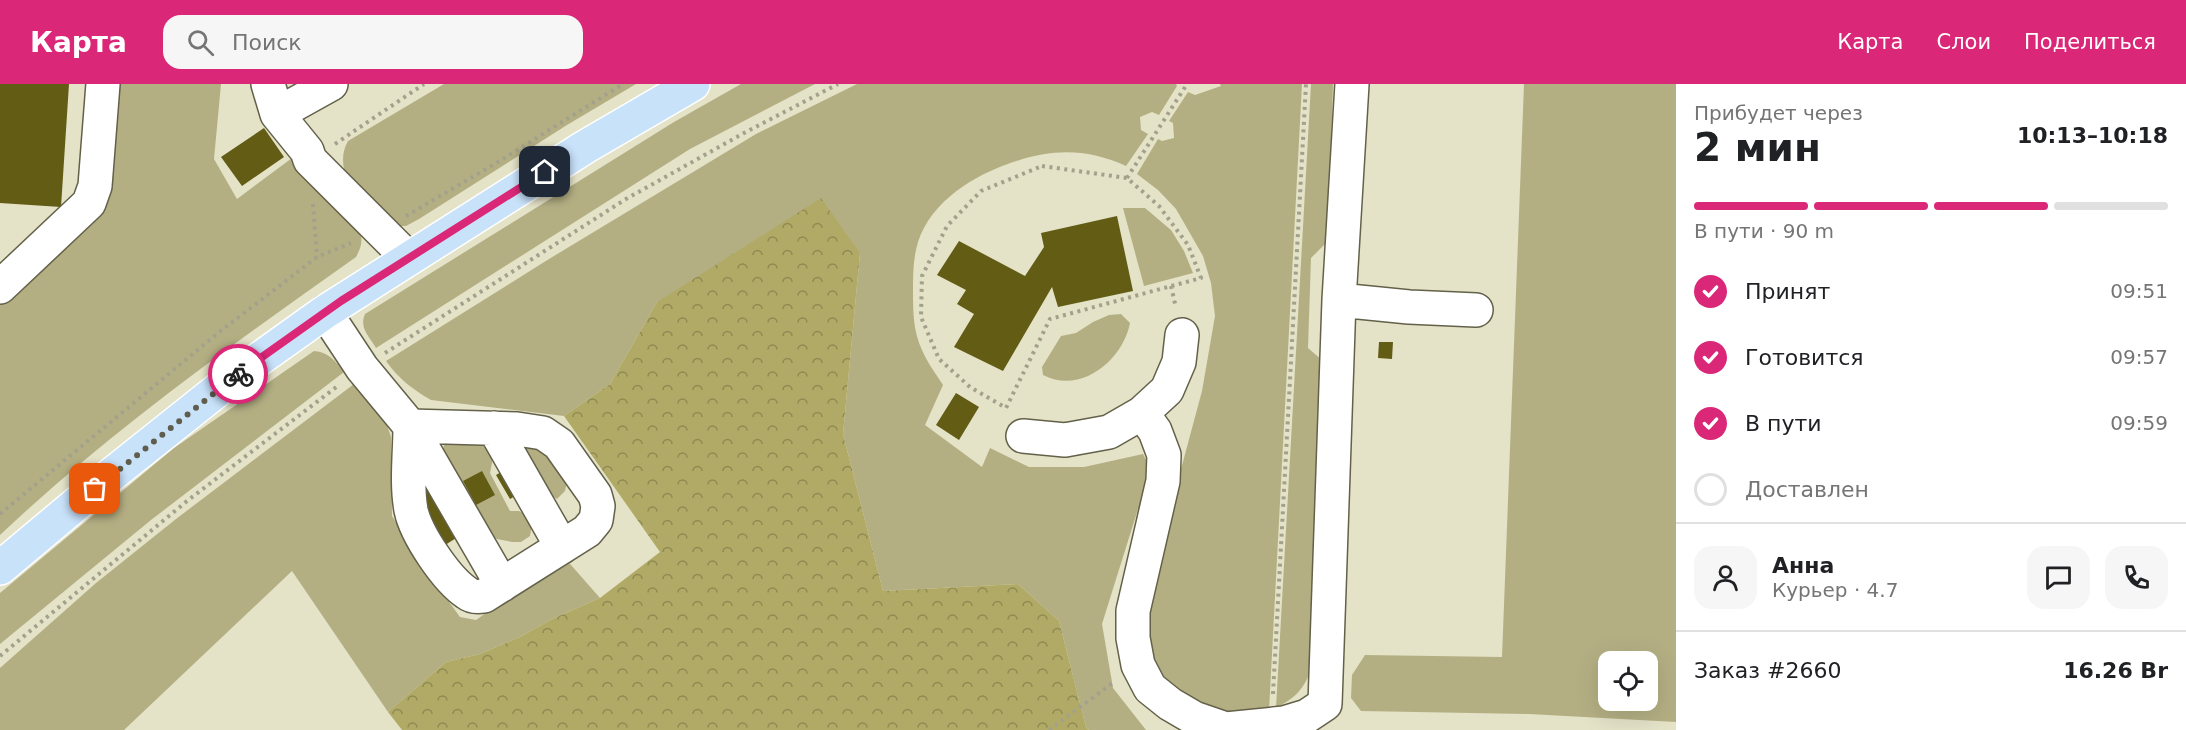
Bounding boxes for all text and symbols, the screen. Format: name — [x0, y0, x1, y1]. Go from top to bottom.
search box — [163, 15, 583, 69]
text: Карта — [30, 26, 127, 59]
icon: search — [184, 26, 217, 59]
text: Поиск — [232, 30, 302, 55]
text: Карта — [1837, 30, 1903, 54]
text: Слои — [1936, 30, 1991, 54]
text: Поделиться — [2024, 30, 2156, 54]
text: Прибудет через — [1694, 101, 1863, 125]
text: 10:13–10:18 — [2017, 123, 2168, 148]
text: 2 мин — [1694, 125, 1821, 170]
pin — [519, 146, 570, 197]
icon: home — [528, 155, 561, 188]
text: В пути · 90 m — [1694, 219, 1834, 243]
icon: check — [1694, 275, 1727, 308]
text: Принят — [1745, 279, 1830, 304]
text: 09:51 — [2110, 279, 2168, 303]
icon: check — [1694, 341, 1727, 374]
courier — [208, 344, 268, 404]
text: Готовится — [1745, 345, 1864, 370]
text: 09:57 — [2110, 345, 2168, 369]
icon: bike — [222, 358, 255, 391]
icon: check — [1694, 407, 1727, 440]
text: В пути — [1745, 411, 1822, 436]
text: 09:59 — [2110, 411, 2168, 435]
pin — [69, 463, 120, 514]
icon: bag — [78, 472, 111, 505]
text: Доставлен — [1745, 477, 1869, 502]
button: person — [1694, 546, 1757, 609]
button: chat — [2027, 546, 2090, 609]
button: phone — [2105, 546, 2168, 609]
text: Анна — [1772, 553, 1834, 578]
text: Курьер · 4.7 — [1772, 578, 1898, 602]
map controls — [1598, 651, 1658, 711]
button: locate — [1598, 651, 1658, 711]
text: Заказ #2660 — [1694, 658, 1841, 683]
text: 16.26 Br — [2063, 658, 2168, 683]

